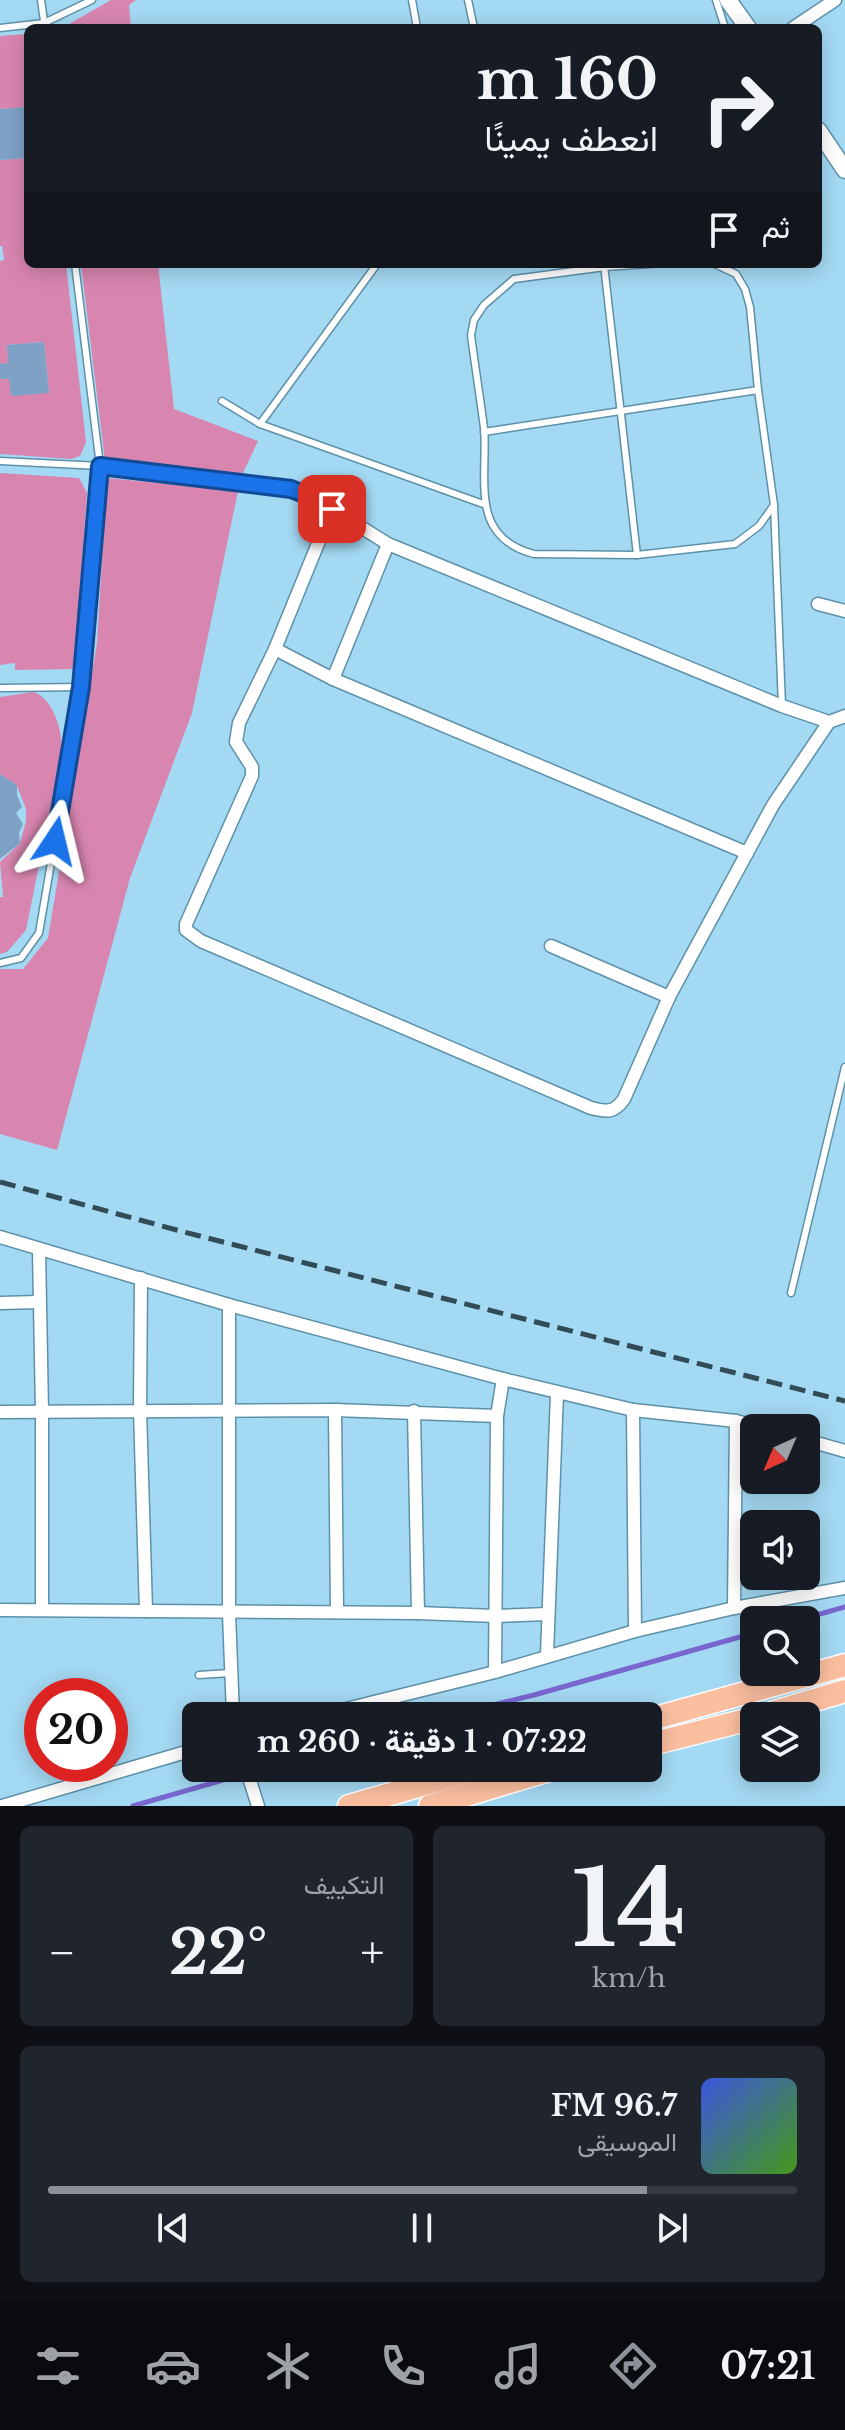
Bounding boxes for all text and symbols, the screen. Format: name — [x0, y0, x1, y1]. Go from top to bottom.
text: 160 m — [477, 45, 658, 114]
icon: right — [686, 56, 790, 160]
text: انعطف يمينًا — [484, 116, 658, 161]
icon: arrive — [702, 208, 746, 252]
text: ثم — [762, 209, 790, 246]
pin — [298, 475, 366, 543]
icon: arrive — [310, 487, 354, 531]
position arrow — [13, 799, 97, 883]
north arrow — [740, 1414, 820, 1494]
map controls — [740, 1414, 820, 1782]
button: sound — [740, 1510, 820, 1590]
button: search — [740, 1606, 820, 1686]
speed limit sign: 20 — [24, 1678, 128, 1782]
button: layers — [740, 1702, 820, 1782]
text: 07:22 · 1 دقيقة · 260 m — [257, 1723, 587, 1760]
text: 14 — [572, 1845, 686, 1974]
text: التكييف — [304, 1869, 385, 1901]
text: 22° — [169, 1916, 267, 1990]
text: − — [48, 1925, 76, 1980]
text: + — [360, 1925, 385, 1980]
text: km/h — [592, 1962, 666, 1994]
text: 96.7 FM — [551, 2087, 677, 2124]
text: الموسيقى — [577, 2126, 677, 2158]
icon: previous — [151, 2206, 195, 2250]
icon: pause — [400, 2206, 444, 2250]
icon: next — [650, 2206, 694, 2250]
icon: filters — [30, 2338, 86, 2394]
icon: car — [145, 2338, 201, 2394]
icon: climate — [260, 2338, 316, 2394]
icon: phone — [375, 2338, 431, 2394]
icon: music — [490, 2338, 546, 2394]
icon: directions — [605, 2338, 661, 2394]
text: 07:21 — [720, 2344, 815, 2389]

